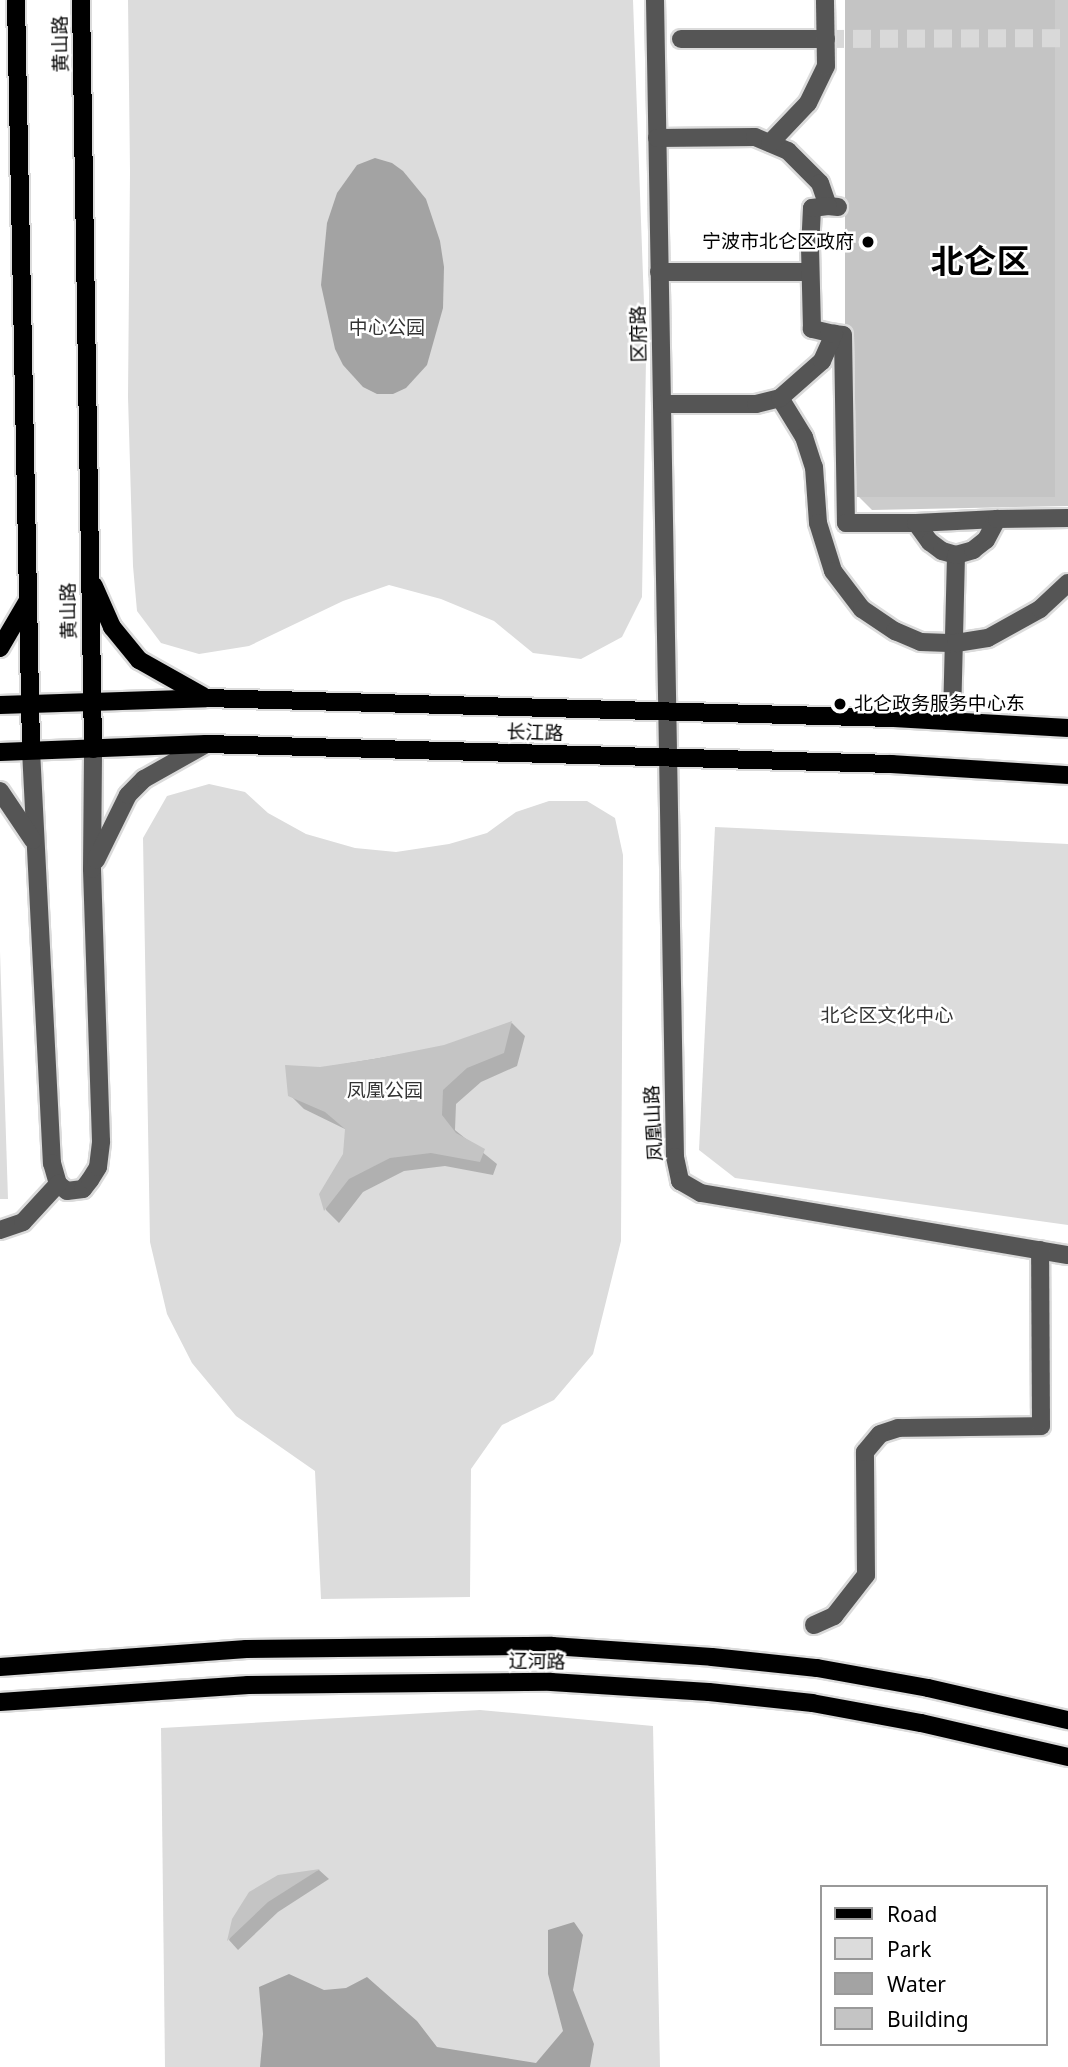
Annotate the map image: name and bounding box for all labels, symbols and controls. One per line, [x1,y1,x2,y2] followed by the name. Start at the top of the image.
[49,15,73,73] street label: 黄山路
[702,231,854,253] place label: 宁波市北仑区政府
[860,234,876,250] marker: 宁波市北仑区政府
[931,241,1029,281] district label: 北仑区
[627,305,651,363] street label: 区府路
[349,317,425,339] park label: 中心公园
[57,582,81,640] street label: 黄山路
[854,693,1025,715] place label: 北仑政务服务中心东
[832,696,848,712] marker: 北仑政务服务中心东
[506,721,564,745] street label: 长江路
[821,1005,953,1027] park label: 北仑区文化中心
[347,1080,423,1102] park label: 凤凰公园
[641,1084,667,1162] street label: 凤凰山路
[508,1650,566,1674] street label: 辽河路
[820,1885,1047,2046] legend
[887,1900,937,1928] text: Road
[887,1935,931,1963] text: Park
[887,1970,946,1998] text: Water
[887,2005,969,2033] text: Building

